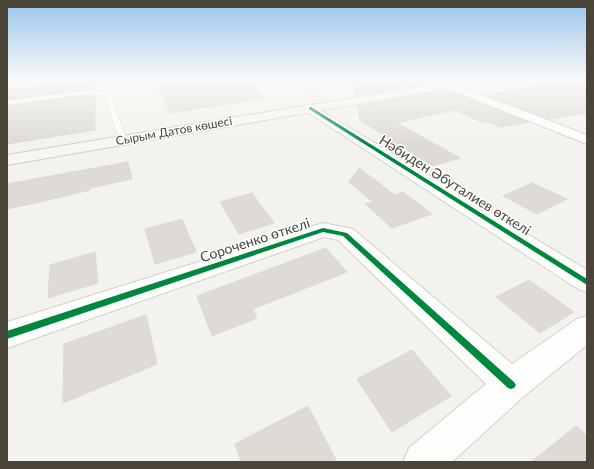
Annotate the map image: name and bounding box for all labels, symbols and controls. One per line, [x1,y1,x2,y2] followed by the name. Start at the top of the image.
[115,113,233,148] street label: Сырым Датов көшесі
[376,131,534,238] street label: Нәбиден Әбуталиев өткелі
[198,214,312,265] street label: Сороченко өткелі

